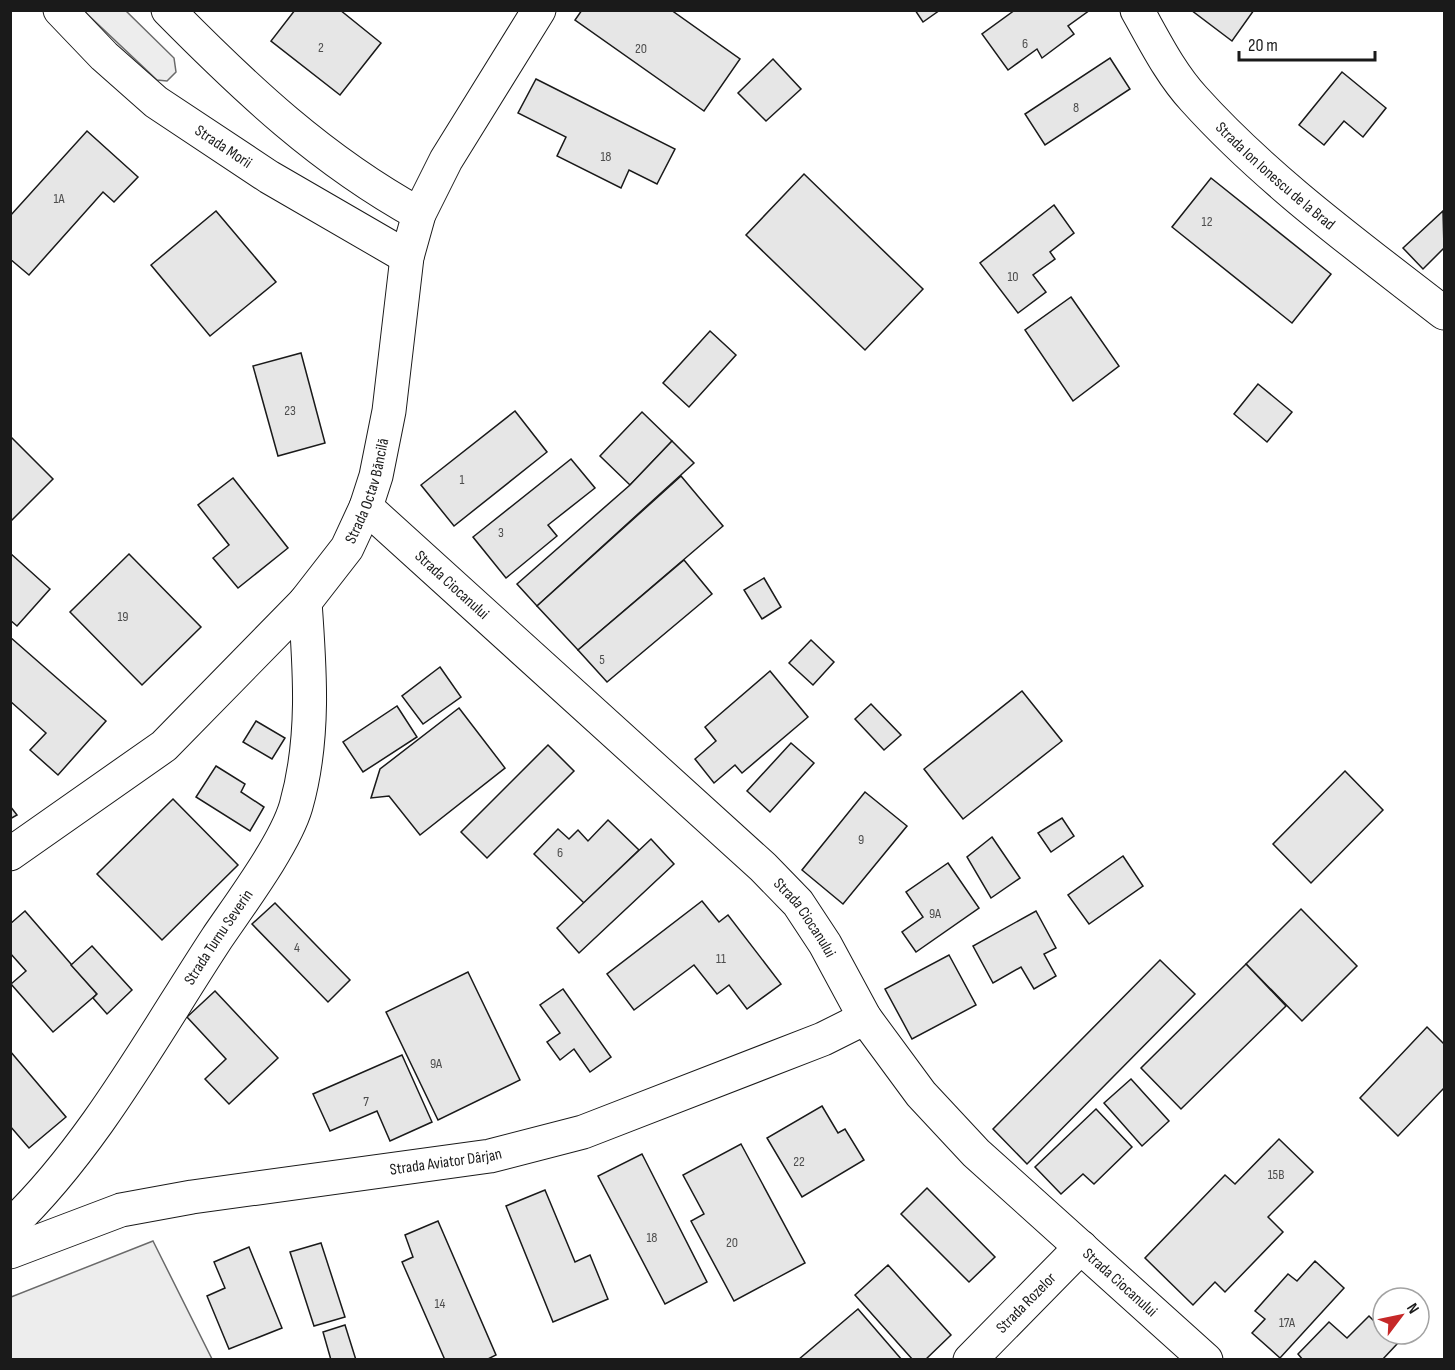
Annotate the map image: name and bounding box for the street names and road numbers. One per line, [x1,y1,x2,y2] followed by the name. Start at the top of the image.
[1212,118,1339,234] street label: Strada Ion Ionescu de la Brad
[191,121,256,172] street label: Strada Morii
[341,437,393,547] street label: Strada Octav Băncilă
[411,546,493,623] street label: Strada Ciocanului
[770,874,840,961] street label: Strada Ciocanului
[180,886,257,988] street label: Strada Turnu Severin
[389,1144,504,1179] street label: Strada Aviator Dârjan
[1079,1244,1161,1321] street label: Strada Ciocanului
[992,1268,1060,1337] street label: Strada Rozelor

